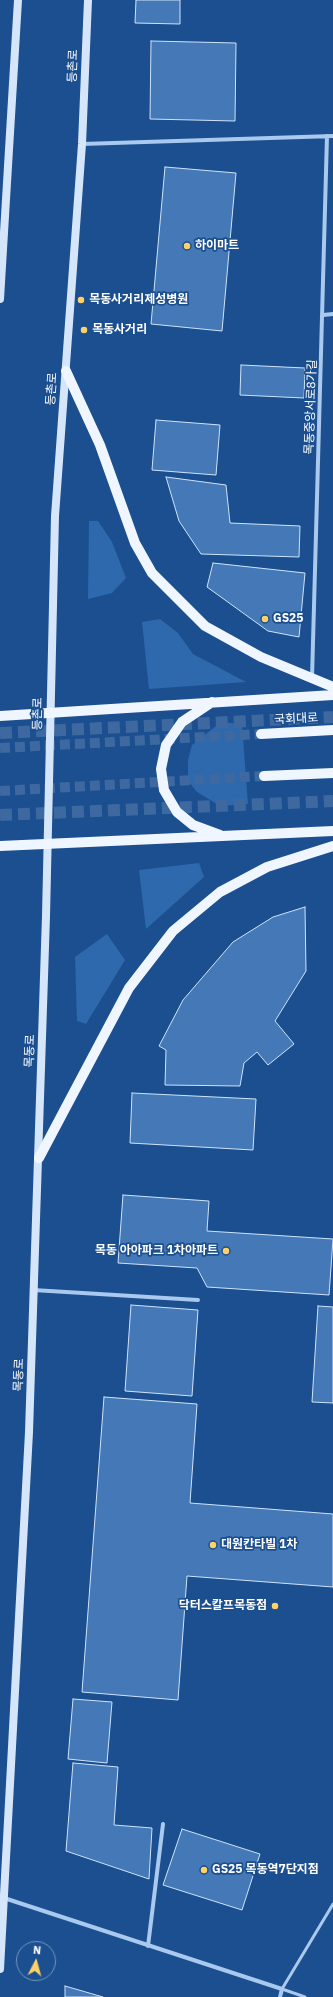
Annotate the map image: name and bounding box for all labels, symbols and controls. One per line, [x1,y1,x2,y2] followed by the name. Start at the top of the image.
[65,49,81,83] street label: 등촌로
[195,239,239,253] place label: 하이마트
[182,241,192,251] marker: 하이마트
[89,293,188,307] place label: 목동사거리제성병원
[76,295,86,305] marker: 목동사거리제성병원
[92,323,147,337] place label: 목동사거리
[79,325,89,335] marker: 목동사거리
[302,359,320,455] street label: 목동중앙서로8가길
[44,372,60,406] street label: 등촌로
[273,612,304,626] place label: GS25
[260,614,270,624] marker: GS25
[31,697,45,731] street label: 등촌로
[274,711,318,727] street label: 국회대로
[22,1034,38,1068] street label: 목동로
[95,1244,218,1258] place label: 목동 아아파크 1차아파트
[221,1246,231,1256] marker: 목동 아아파크 1차아파트
[11,1358,27,1392] street label: 목동로
[221,1538,297,1552] place label: 대원칸타빌 1차
[208,1540,218,1550] marker: 대원칸타빌 1차
[179,1599,267,1613] place label: 닥터스칼프목동점
[270,1601,280,1611] marker: 닥터스칼프목동점
[212,1863,319,1877] place label: GS25 목동역7단지점
[199,1865,209,1875] marker: GS25 목동역7단지점
[16,1941,56,1981] north arrow
[32,1943,42,1957] text: N

